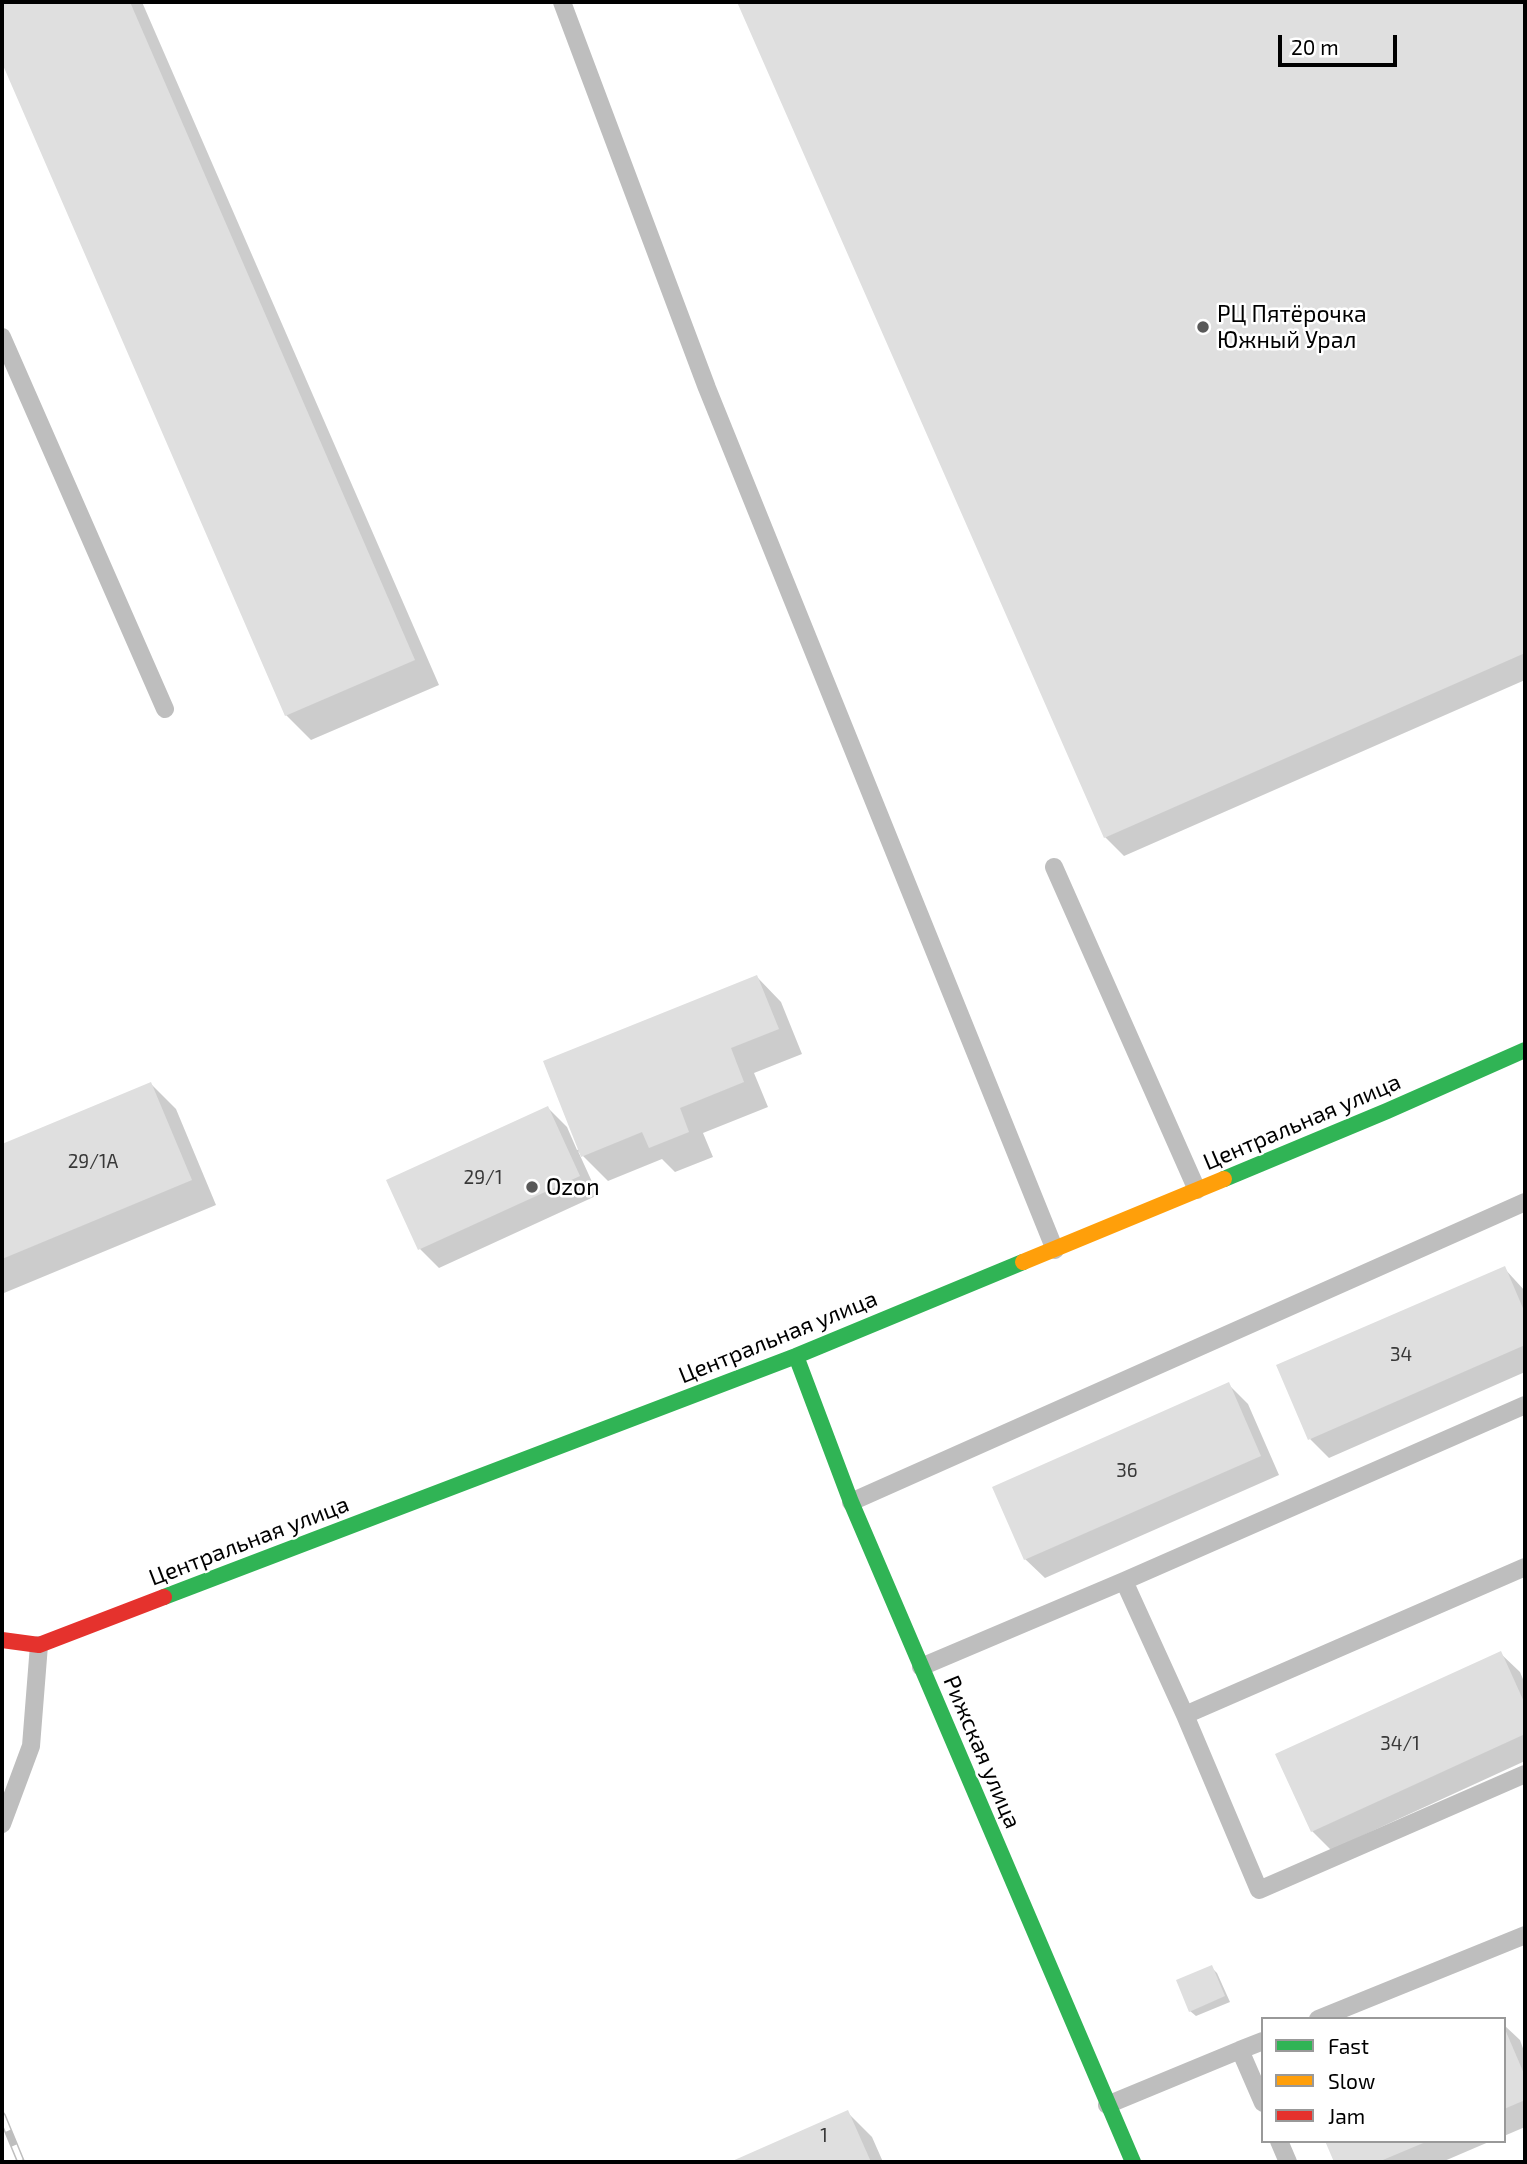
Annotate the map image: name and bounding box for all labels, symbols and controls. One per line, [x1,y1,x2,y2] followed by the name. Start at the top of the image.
[1282,21,1401,65] scale bar
[1291,34,1339,59] text: 20 m
[1217,300,1367,354] place label: РЦ Пятёрочка Южный Урал
[1195,319,1211,335] marker: РЦ Пятёрочка Южный Урал
[1199,1068,1405,1176] street label: Центральная улица
[68,1151,118,1173] house number: 29/1А
[464,1167,502,1189] house number: 29/1
[546,1173,599,1201] place label: Ozon
[524,1179,540,1195] marker: Ozon
[675,1285,881,1389] street label: Центральная улица
[1390,1344,1412,1366] house number: 34
[1116,1460,1138,1482] house number: 36
[145,1490,353,1592] street label: Центральная улица
[937,1671,1027,1833] street label: Рижская улица
[1380,1733,1420,1755] house number: 34/1
[1261,2017,1506,2143] legend
[1328,2033,1369,2058] text: Fast
[1328,2068,1375,2093] text: Slow
[1328,2103,1365,2128] text: Jam
[820,2125,828,2147] house number: 1

